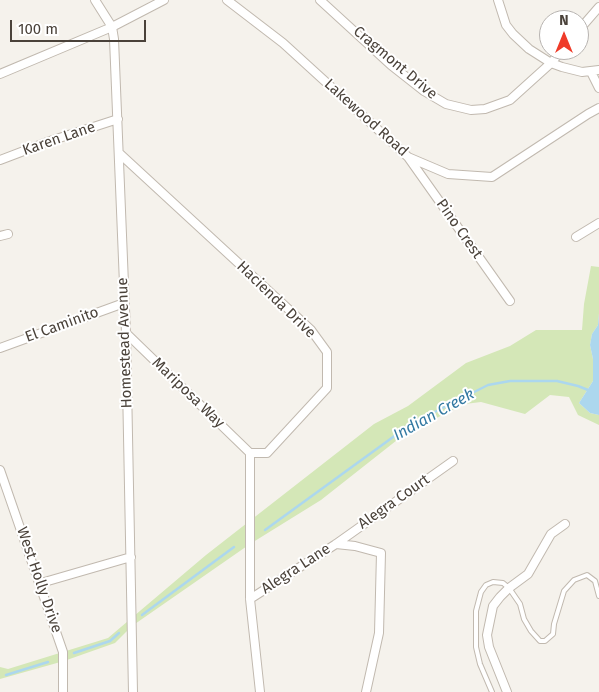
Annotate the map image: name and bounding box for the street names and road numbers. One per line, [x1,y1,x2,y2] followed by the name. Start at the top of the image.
[349,23,441,103] street label: Cragmont Drive
[320,76,412,160] street label: Lakewood Road
[20,118,98,160] street label: Karen Lane
[432,196,486,262] street label: Pino Crest
[233,258,319,342] street label: Hacienda Drive
[114,277,136,409] street label: Homestead Avenue
[23,303,101,347] street label: El Caminito
[148,354,228,432] street label: Mariposa Way
[355,471,433,533] street label: Alegra Court
[12,525,66,635] street label: West Holly Drive
[258,540,334,598] street label: Alegra Lane

